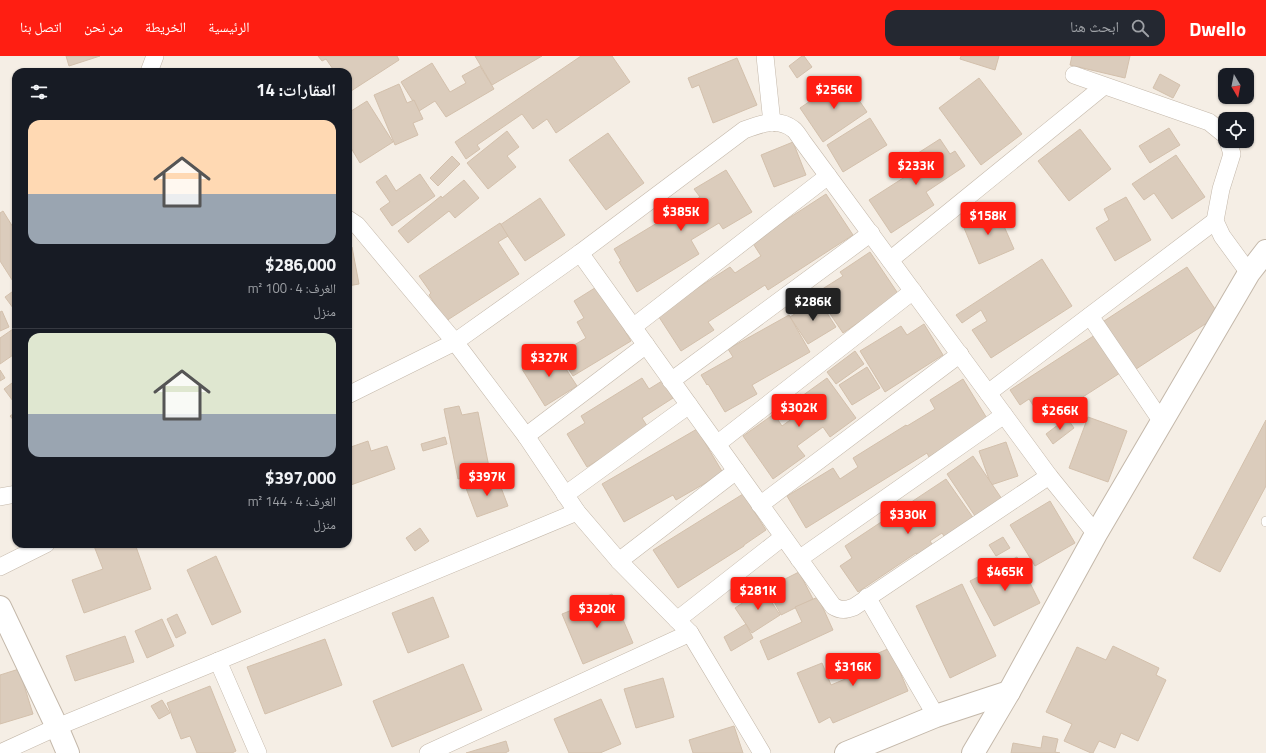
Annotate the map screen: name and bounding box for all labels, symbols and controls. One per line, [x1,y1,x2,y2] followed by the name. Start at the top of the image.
[885,10,1165,46] search box
[1189,14,1246,43] text: Dwello
[1070,15,1119,38] text: ابحث هنا
[20,16,62,37] text: اتصل بنا
[84,16,123,37] text: من نحن
[145,16,186,37] text: الخريطة
[208,16,250,37] text: الرئيسية
[1129,17,1151,39] icon: search
[1218,68,1254,104] north arrow
[1218,68,1254,148] map controls
[806,76,862,110] pin: $256K
[256,77,336,103] text: العقارات: 14
[816,79,852,99] text: $256K
[28,81,50,103] icon: filters
[1218,112,1254,148] button: locate
[146,146,218,218] icon: home
[888,152,944,186] pin: $233K
[898,155,934,175] text: $233K
[653,198,709,232] pin: $385K
[663,201,699,221] text: $385K
[960,202,1016,236] pin: $158K
[970,205,1006,225] text: $158K
[265,252,336,278] text: $286,000
[248,278,336,298] text: الغرف: 4 · 100 m²
[785,288,841,322] pin: $286K
[795,291,831,311] text: $286K
[313,301,336,321] text: منزل
[521,344,577,378] pin: $327K
[531,347,567,367] text: $327K
[146,359,218,431] icon: home
[771,394,827,428] pin: $302K
[781,397,817,417] text: $302K
[1032,397,1088,431] pin: $266K
[1042,400,1078,420] text: $266K
[459,463,515,497] pin: $397K
[265,465,336,491] text: $397,000
[469,466,505,486] text: $397K
[248,491,336,511] text: الغرف: 4 · 144 m²
[880,501,936,535] pin: $330K
[890,504,926,524] text: $330K
[313,514,336,534] text: منزل
[977,558,1033,592] pin: $465K
[987,561,1023,581] text: $465K
[730,577,786,611] pin: $281K
[740,580,776,600] text: $281K
[569,595,625,629] pin: $320K
[579,598,615,618] text: $320K
[825,653,881,687] pin: $316K
[835,656,871,676] text: $316K

